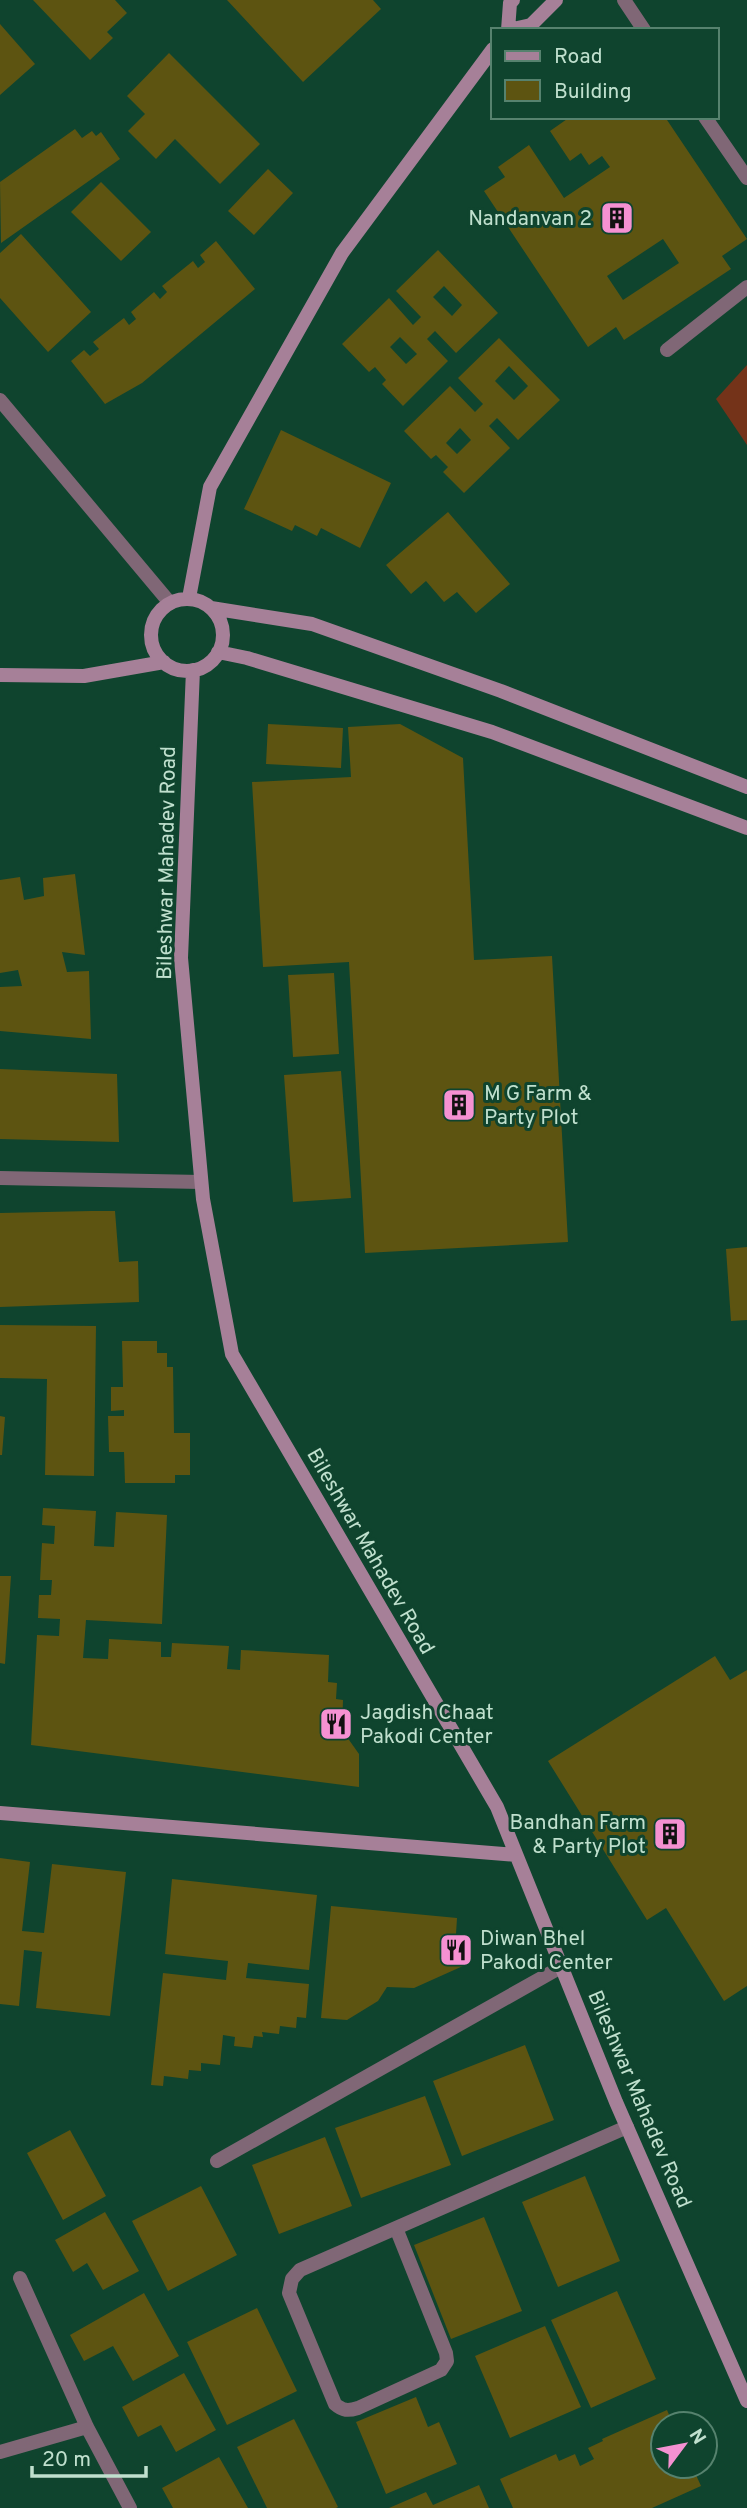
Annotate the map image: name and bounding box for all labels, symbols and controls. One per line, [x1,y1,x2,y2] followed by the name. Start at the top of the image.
[491,28,719,119] legend
[554,44,603,71] text: Road
[554,79,632,106] text: Building
[598,199,636,237] building icon: Nandanvan 2
[468,206,592,233] place label: Nandanvan 2
[152,746,183,980] street label: Bileshwar Mahadev Road
[484,1081,592,1132] place label: M G Farm & Party Plot
[440,1086,478,1124] building icon: M G Farm & Party Plot
[300,1444,440,1660] street label: Bileshwar Mahadev Road
[360,1700,494,1751] place label: Jagdish Chaat Pakodi Center
[317,1705,355,1743] restaurant icon: Jagdish Chaat Pakodi Center
[509,1810,646,1861] place label: Bandhan Farm & Party Plot
[651,1815,689,1853] building icon: Bandhan Farm & Party Plot
[480,1926,613,1977] place label: Diwan Bhel Pakodi Center
[437,1931,475,1969] restaurant icon: Diwan Bhel Pakodi Center
[580,1987,697,2213] street label: Bileshwar Mahadev Road
[649,2410,719,2480] north arrow
[683,2425,711,2449] text: N
[32,2434,145,2478] scale bar
[42,2447,91,2474] text: 20 m

